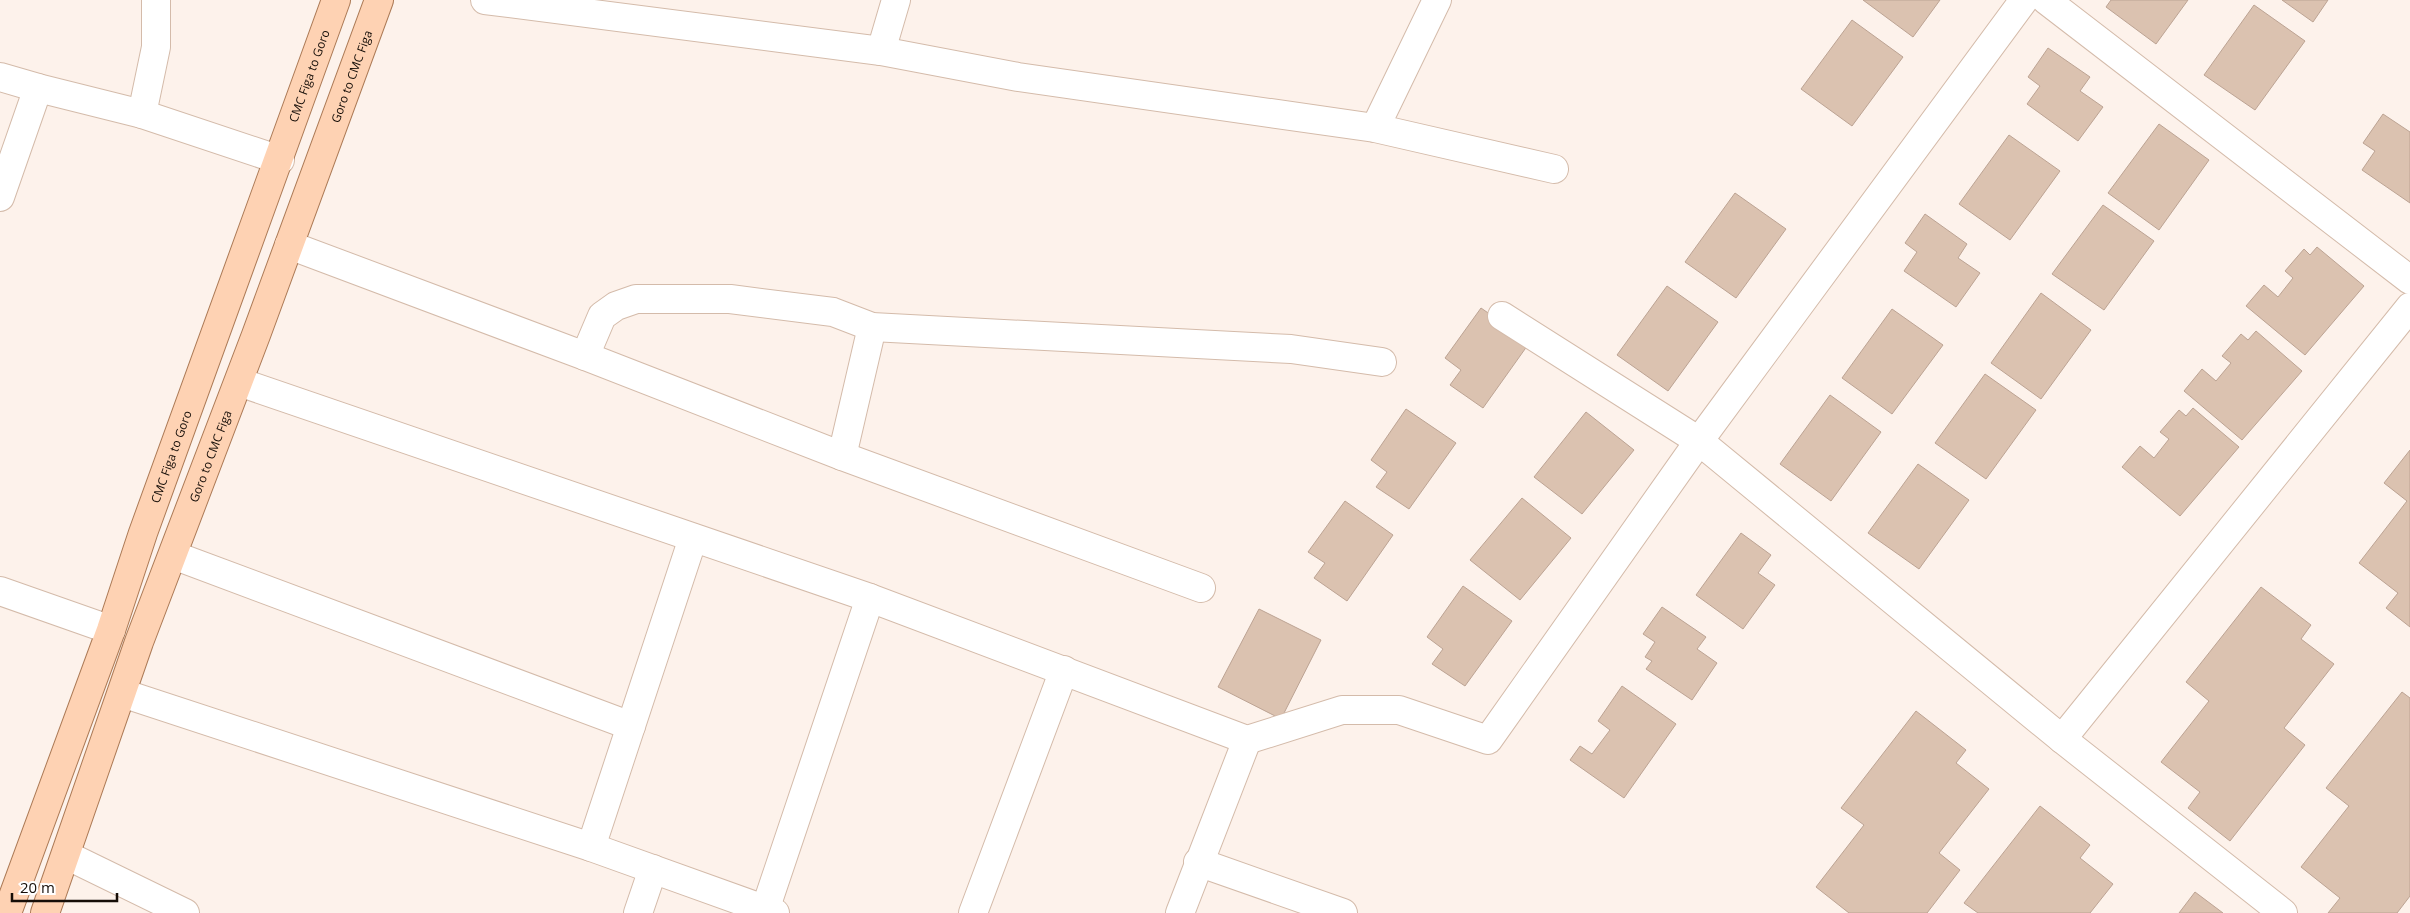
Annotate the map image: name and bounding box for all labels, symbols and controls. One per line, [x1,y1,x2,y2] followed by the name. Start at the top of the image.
[284,27,333,124] street label: CMC Figa to Goro
[326,28,376,125] street label: Goro to CMC Figa
[185,407,235,504] street label: Goro to CMC Figa
[146,408,195,505] street label: CMC Figa to Goro
[12,870,118,902] scale bar
[20,877,55,897] text: 20 m

